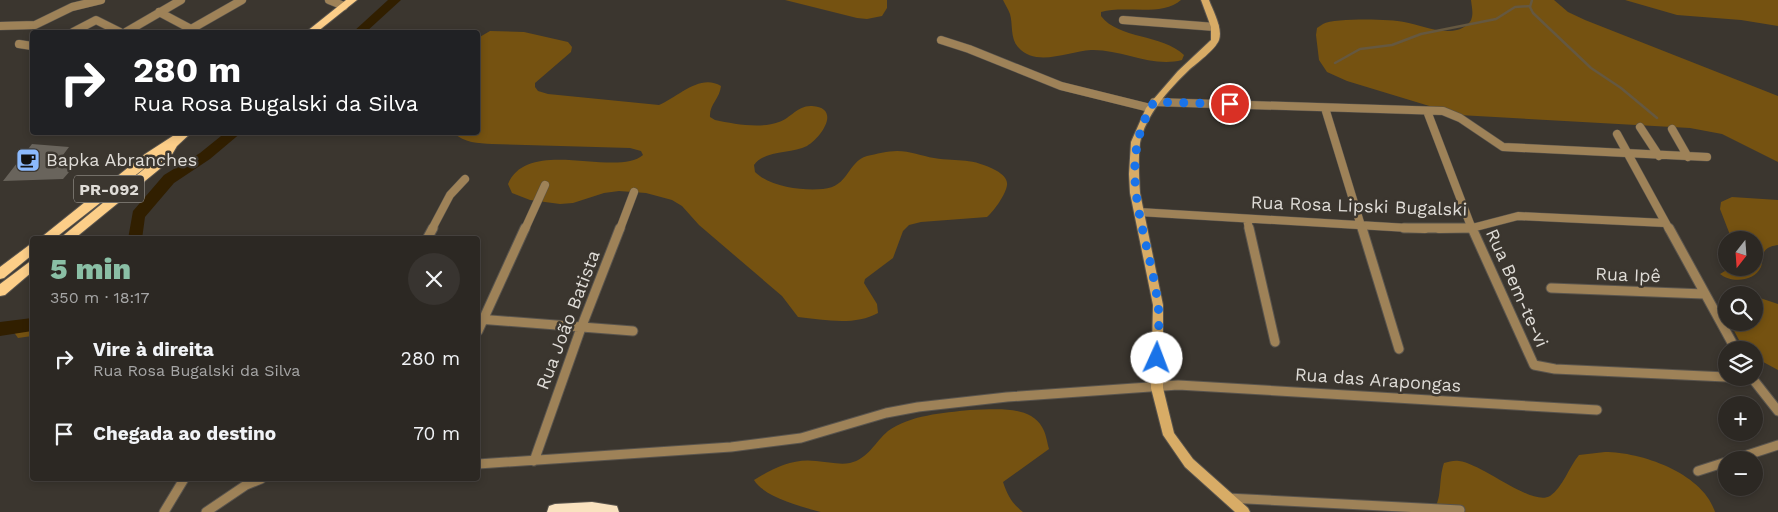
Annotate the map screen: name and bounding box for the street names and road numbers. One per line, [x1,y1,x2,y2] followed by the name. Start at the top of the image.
[74,175,144,202] road number: PR-092
[1250,191,1468,220] street label: Rua Rosa Lipski Bugalski
[1482,225,1553,350] street label: Rua Bem-te-vi
[531,247,604,392] street label: Rua João Batista
[1595,263,1661,286] street label: Rua Ipê
[1294,363,1462,396] street label: Rua das Arapongas

